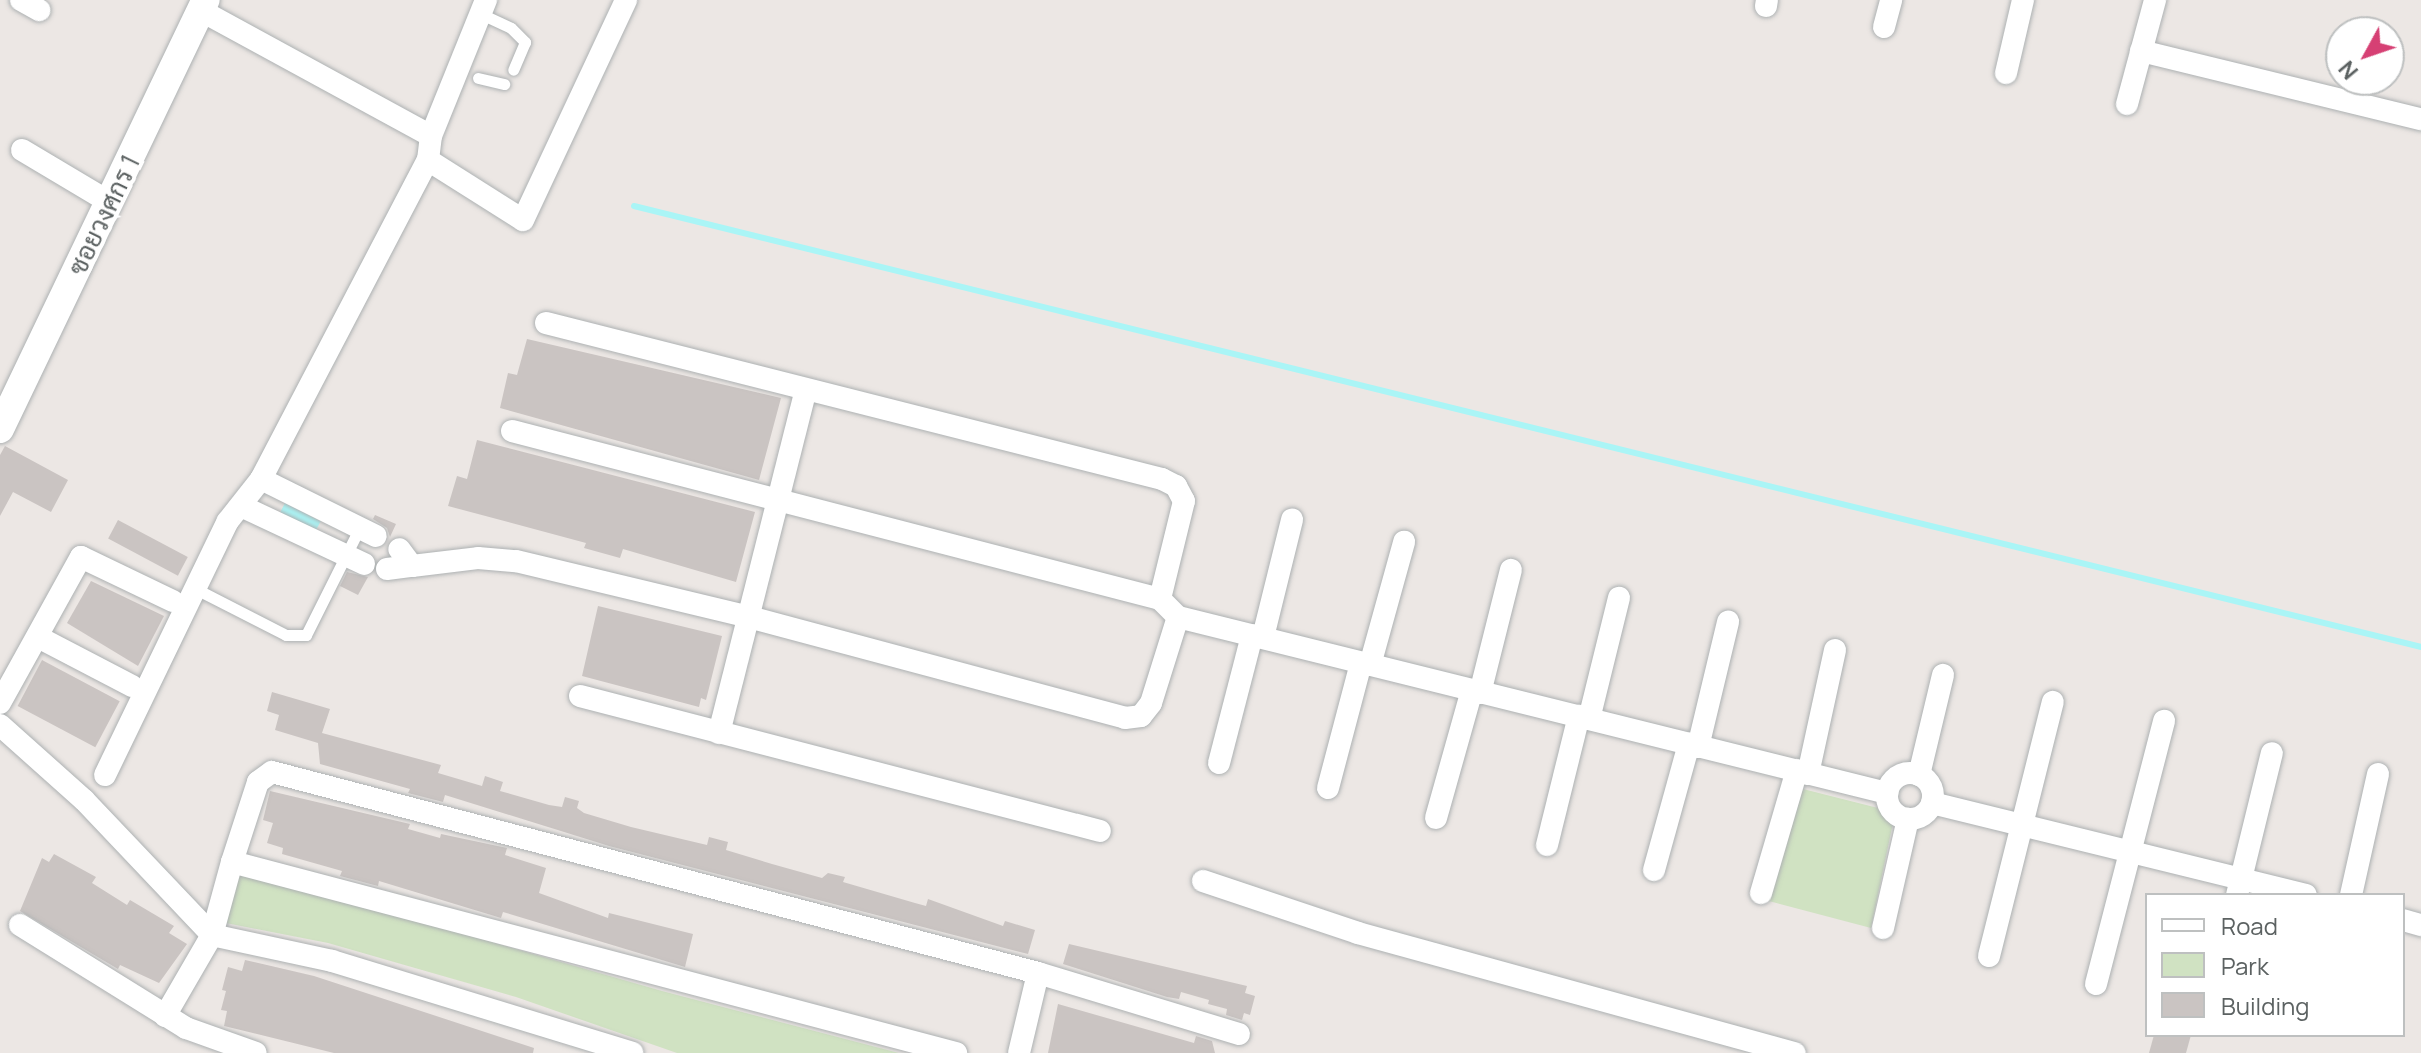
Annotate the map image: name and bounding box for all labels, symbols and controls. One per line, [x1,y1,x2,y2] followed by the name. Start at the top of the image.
[2325,16,2405,96] north arrow
[2332,54,2365,86] text: N
[62,150,146,280] street label: ซอยวงศกร 1
[2145,893,2405,1037] legend
[2221,909,2278,942] text: Road
[2221,949,2269,982] text: Park
[2221,989,2309,1022] text: Building

